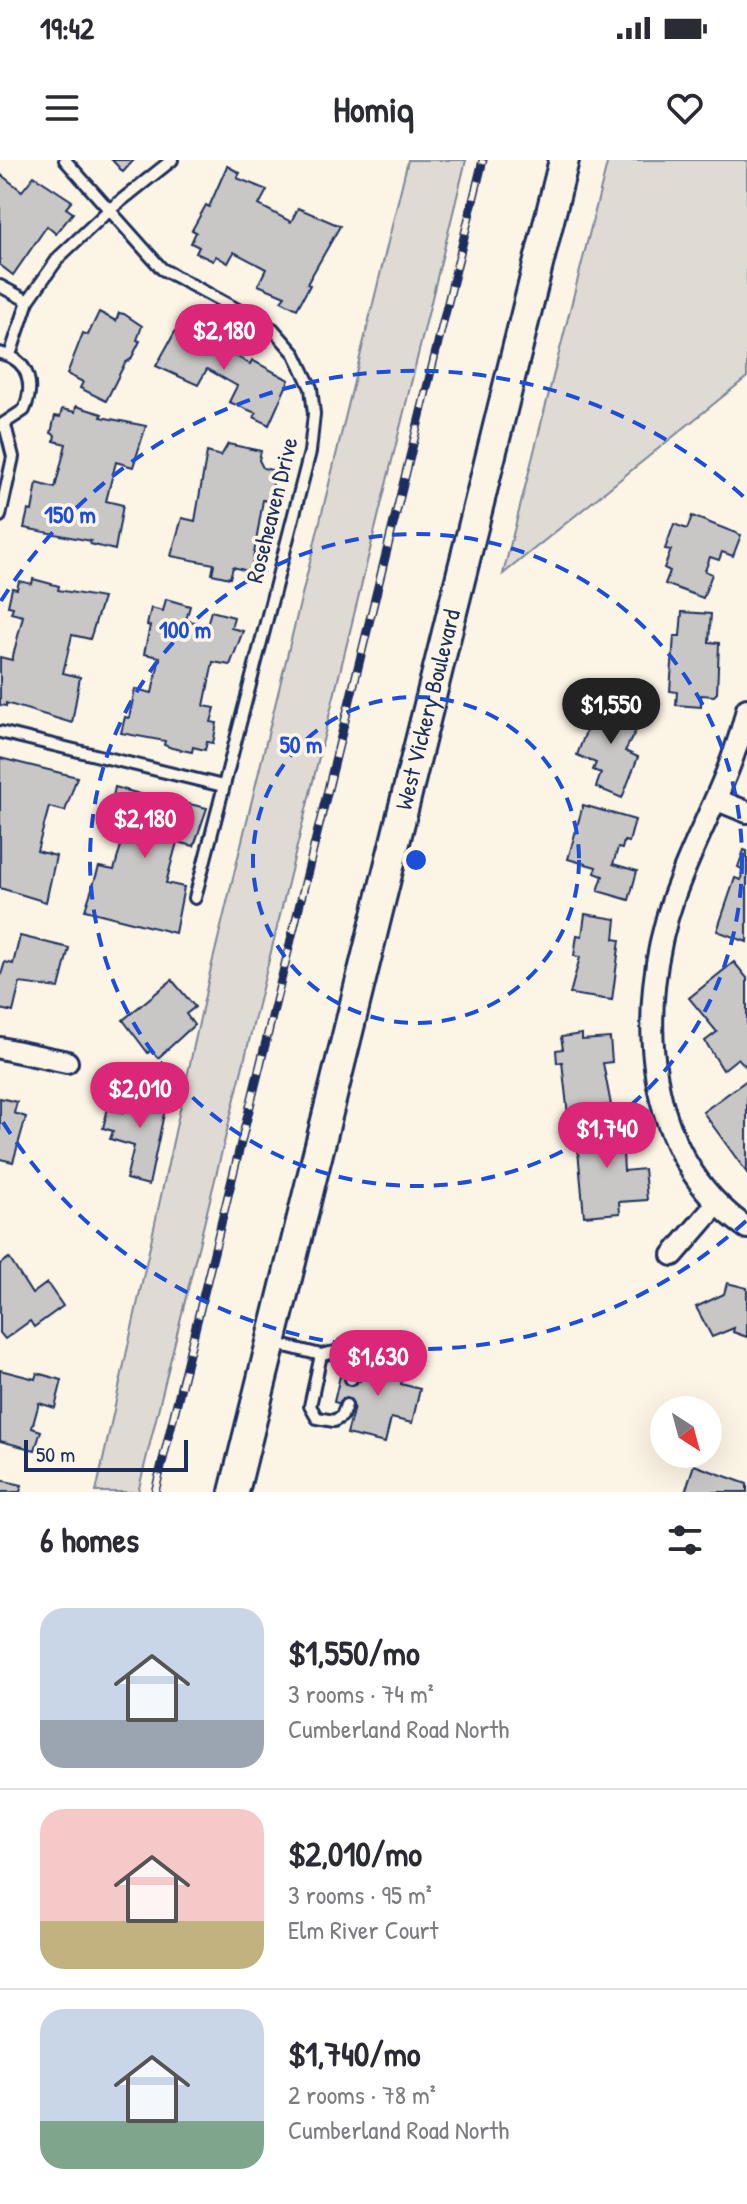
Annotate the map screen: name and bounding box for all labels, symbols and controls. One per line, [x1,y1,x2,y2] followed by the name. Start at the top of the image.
[40,8,94,48] text: 19:42
[333,84,414,133] text: Homiq
[40,86,84,130] icon: menu
[663,86,707,130] icon: heart
[159,304,289,372] pin: $2,180
[193,312,255,347] text: $2,180
[237,433,305,586] street label: Roseheaven Drive
[44,498,96,530] text: 150 m
[387,606,467,813] street label: West Vickery Boulevard
[159,613,211,645] text: 100 m
[546,678,676,746] pin: $1,550
[580,686,642,721] text: $1,550
[280,728,322,760] text: 50 m
[80,792,210,860] pin: $2,180
[114,800,176,835] text: $2,180
[402,846,430,874] centre of rings
[75,1062,205,1130] pin: $2,010
[108,1070,172,1105] text: $2,010
[542,1102,672,1170] pin: $1,740
[576,1110,638,1145] text: $1,740
[313,1330,443,1398] pin: $1,630
[347,1338,409,1373] text: $1,630
[650,1396,722,1468] north arrow
[650,1396,722,1468] map controls
[24,1436,188,1472] scale bar
[36,1439,75,1469] text: 50 m
[40,1517,139,1563] text: 6 homes
[663,1518,707,1562] icon: filters
[288,1630,420,1676] text: $1,550/mo
[104,1640,200,1736] icon: home
[288,1676,434,1711] text: 3 rooms · 74 m²
[288,1711,509,1746] text: Cumberland Road North
[288,1831,422,1877] text: $2,010/mo
[104,1841,200,1937] icon: home
[288,1877,432,1912] text: 3 rooms · 95 m²
[288,1912,439,1947] text: Elm River Court
[288,2031,420,2077] text: $1,740/mo
[104,2041,200,2137] icon: home
[288,2077,436,2112] text: 2 rooms · 78 m²
[288,2112,509,2147] text: Cumberland Road North

